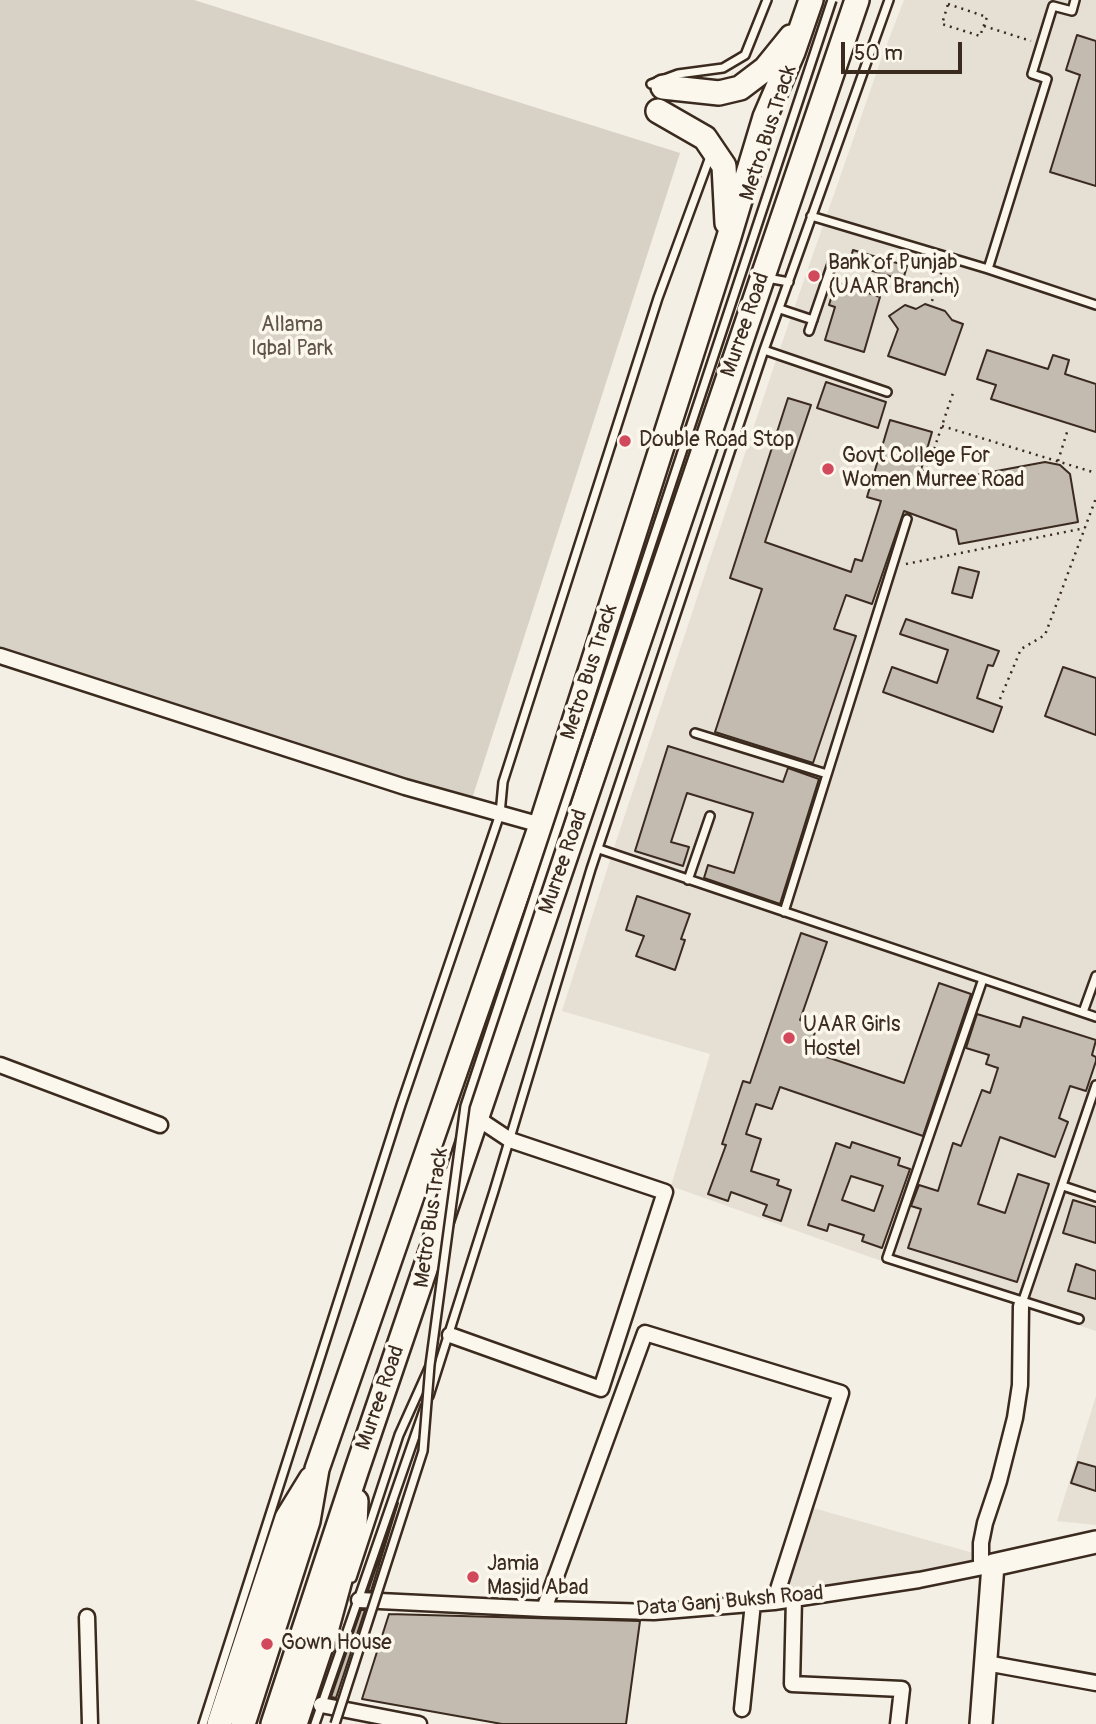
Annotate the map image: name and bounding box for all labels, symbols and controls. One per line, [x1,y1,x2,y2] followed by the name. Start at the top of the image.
[844,28,965,72] scale bar
[854,40,903,67] text: 50 m
[735,62,803,204] street label: Metro Bus Track
[828,251,961,301] place label: Bank of Punjab (UAAR Branch)
[806,268,822,284] marker: Bank of Punjab (UAAR Branch)
[716,269,776,381] street label: Murree Road
[251,313,333,363] park label: Allama Iqbal Park
[639,428,794,454] place label: Double Road Stop
[617,433,633,449] marker: Double Road Stop
[842,444,1025,494] place label: Govt College For Women Murree Road
[820,461,836,477] marker: Govt College For Women Murree Road
[556,601,624,743] street label: Metro Bus Track
[534,806,594,918] street label: Murree Road
[803,1013,900,1063] place label: UAAR Girls Hostel
[781,1030,797,1046] marker: UAAR Girls Hostel
[410,1146,454,1290] street label: Metro Bus Track
[351,1342,411,1454] street label: Murree Road
[487,1552,589,1602] place label: Jamia Masjid Abad
[465,1569,481,1585] marker: Jamia Masjid Abad
[635,1581,825,1623] street label: Data Ganj Buksh Road
[281,1631,391,1657] place label: Gown House
[259,1636,275,1652] marker: Gown House

